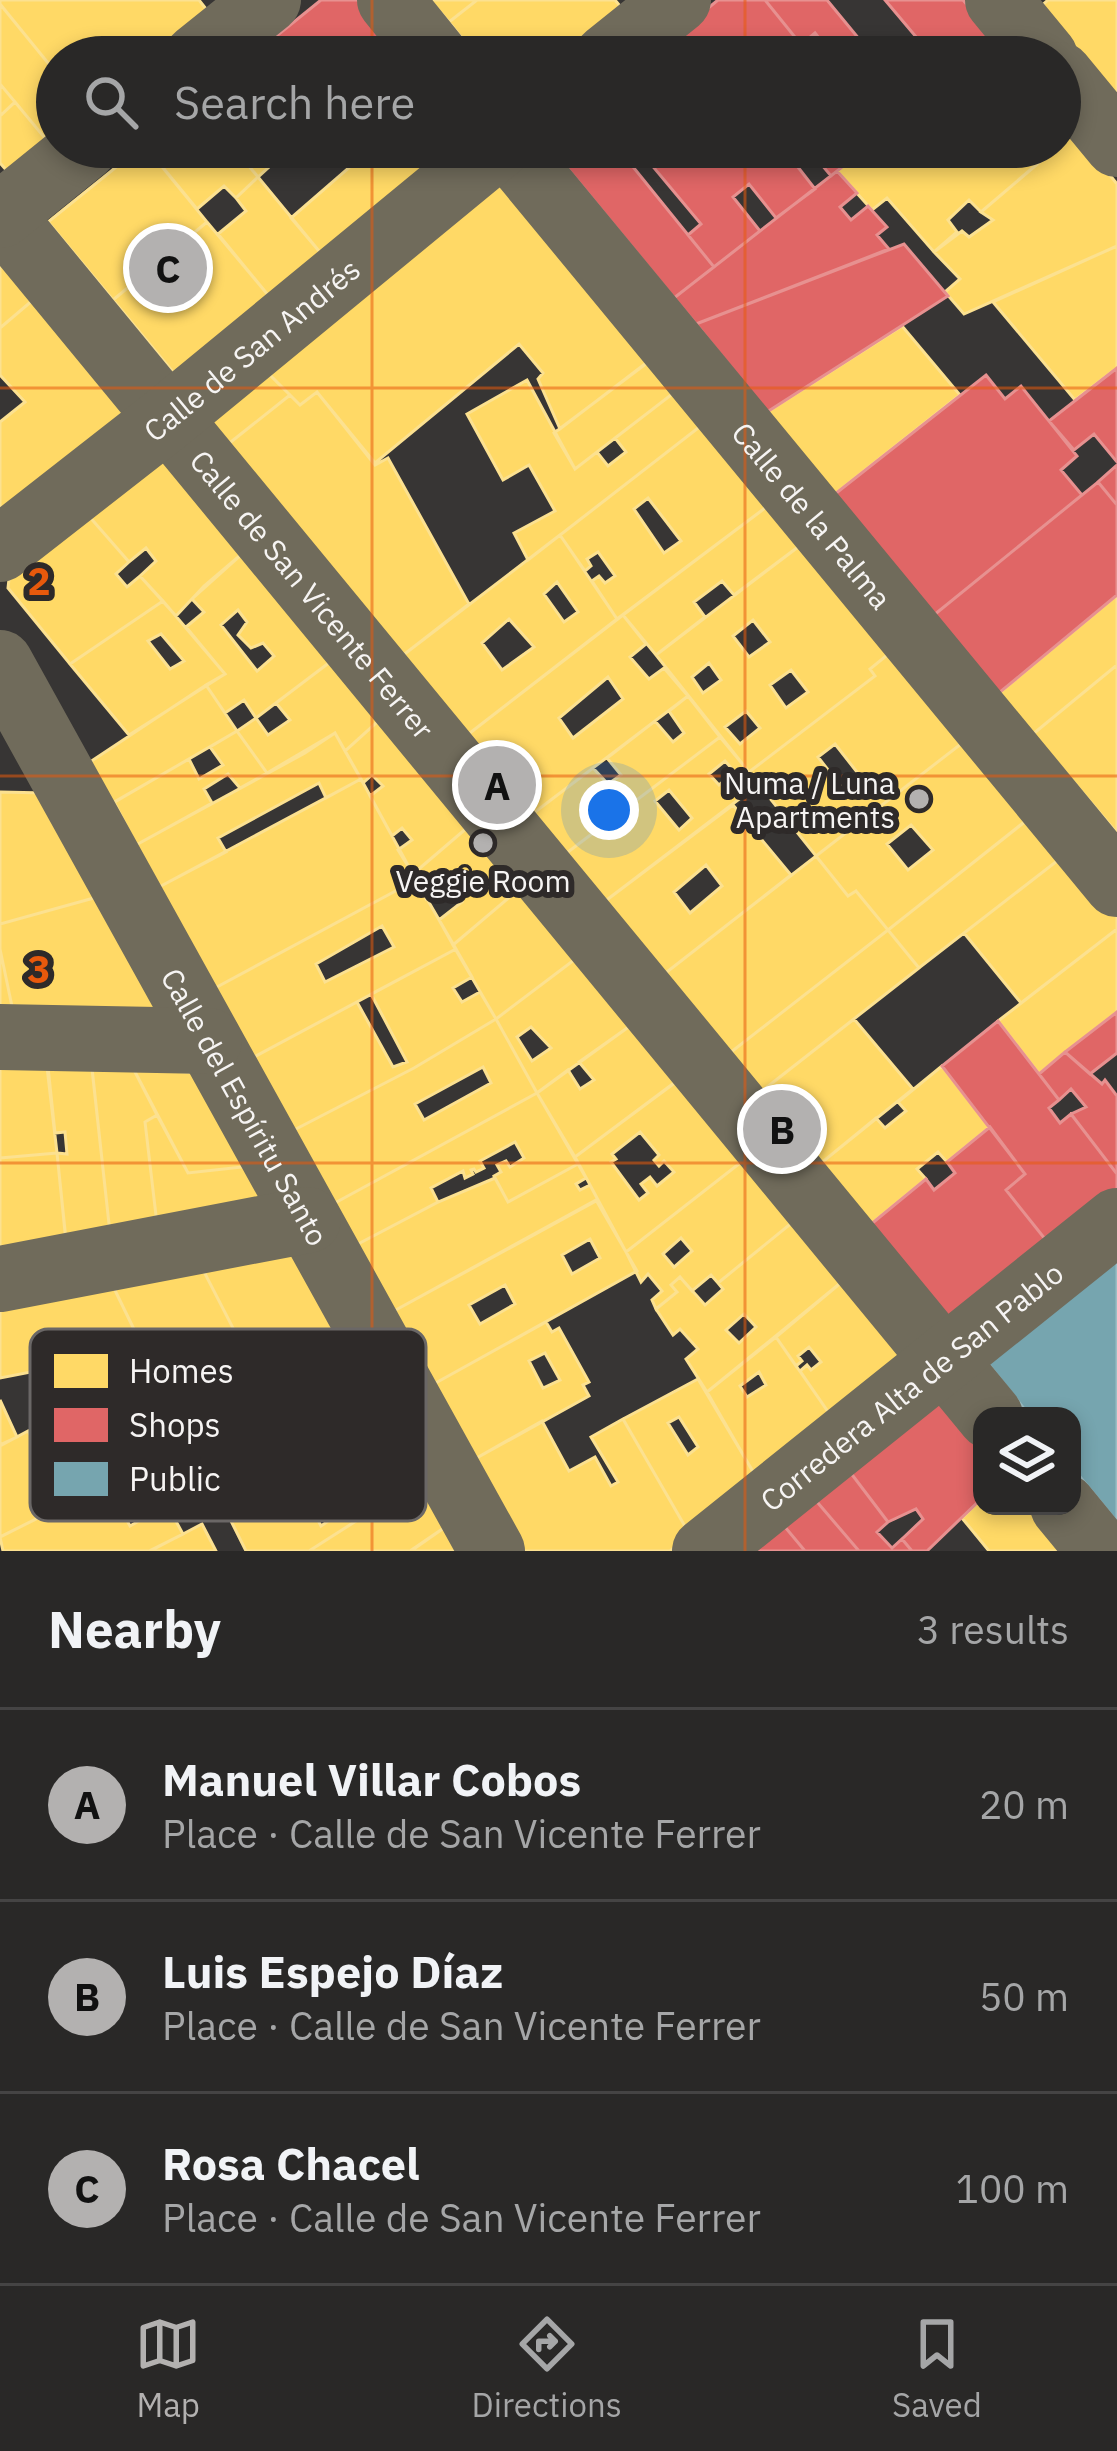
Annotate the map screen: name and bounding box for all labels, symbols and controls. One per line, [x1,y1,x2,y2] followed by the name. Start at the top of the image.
[36,36,1081,168] search box
[78,69,144,135] icon: search
[174,73,415,131] text: Search here
[129,223,207,313] pin: C
[134,252,366,448] street label: Calle de San Andrés
[724,413,901,616] street label: Calle de la Palma
[182,441,443,746] street label: Calle de San Vicente Ferrer
[27,555,51,606] text: 2
[458,740,536,830] pin: A
[724,763,895,836] place label: Numa / Luna Apartments
[579,780,639,840] your location
[906,786,932,812] marker: Numa / Luna Apartments
[470,830,496,856] marker: Veggie Room
[395,861,571,900] place label: Veggie Room
[27,943,51,994] text: 3
[153,961,338,1252] street label: Calle del Espíritu Santo
[743,1084,821,1174] pin: B
[752,1253,1071,1519] street label: Corredera Alta de San Pablo
[30,1329,426,1521] legend
[129,1349,234,1392] text: Homes
[129,1403,221,1446] text: Shops
[973,1407,1081,1515] map controls
[973,1407,1081,1515] button: layers
[129,1457,221,1500] text: Public
[48,1596,221,1662] text: Nearby
[917,1604,1069,1655] text: 3 results
[162,1750,581,1808] text: Manuel Villar Cobos
[74,1779,100,1830] text: A
[979,1779,1069,1830] text: 20 m
[162,1808,761,1859] text: Place · Calle de San Vicente Ferrer
[162,1942,503,2000] text: Luis Espejo Díaz
[74,1971,100,2022] text: B
[979,1971,1069,2022] text: 50 m
[162,2000,761,2051] text: Place · Calle de San Vicente Ferrer
[162,2134,420,2192] text: Rosa Chacel
[74,2163,100,2214] text: C
[956,2163,1069,2214] text: 100 m
[162,2192,761,2243] text: Place · Calle de San Vicente Ferrer
[135,2311,201,2426] tab: Map
[472,2311,622,2426] tab: Directions
[892,2311,982,2426] tab: Saved

